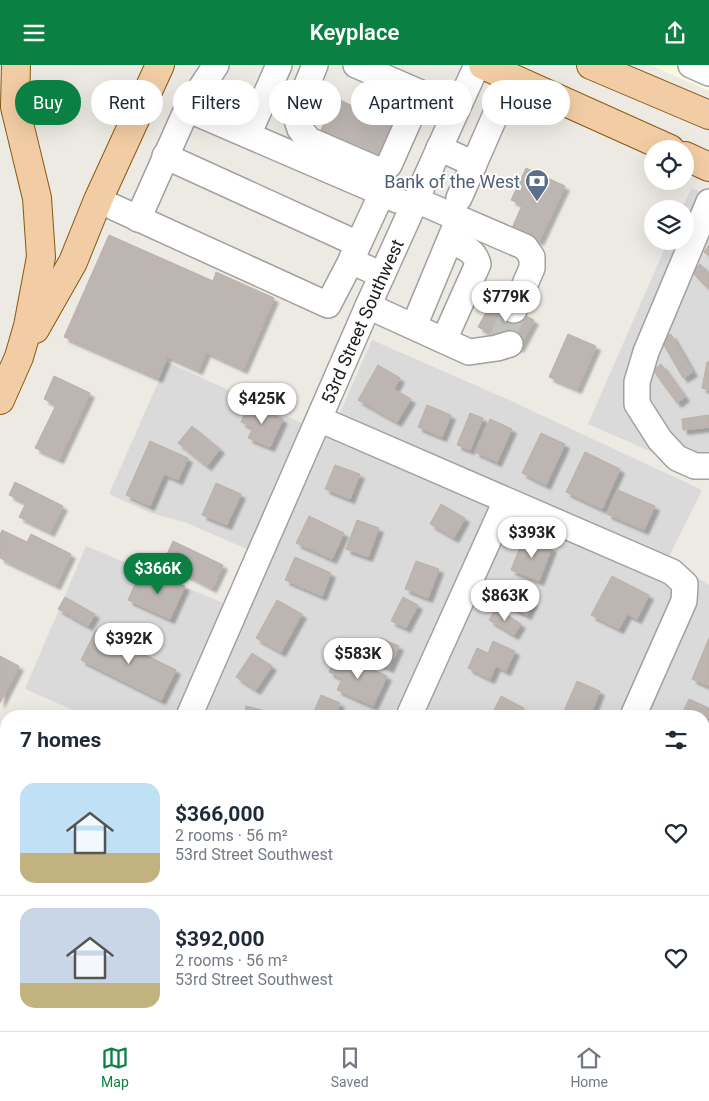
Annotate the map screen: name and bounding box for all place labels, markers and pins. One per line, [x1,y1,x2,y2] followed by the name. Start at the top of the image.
[524,168,550,202] bank icon: Bank of the West
[384,171,520,192] place label: Bank of the West
[471,281,541,323] pin: $779K
[227,383,297,425] pin: $425K
[497,517,567,559] pin: $393K
[123,553,193,595] pin: $366K
[470,579,540,622] pin: $863K
[94,623,164,665] pin: $392K
[323,637,393,680] pin: $583K

